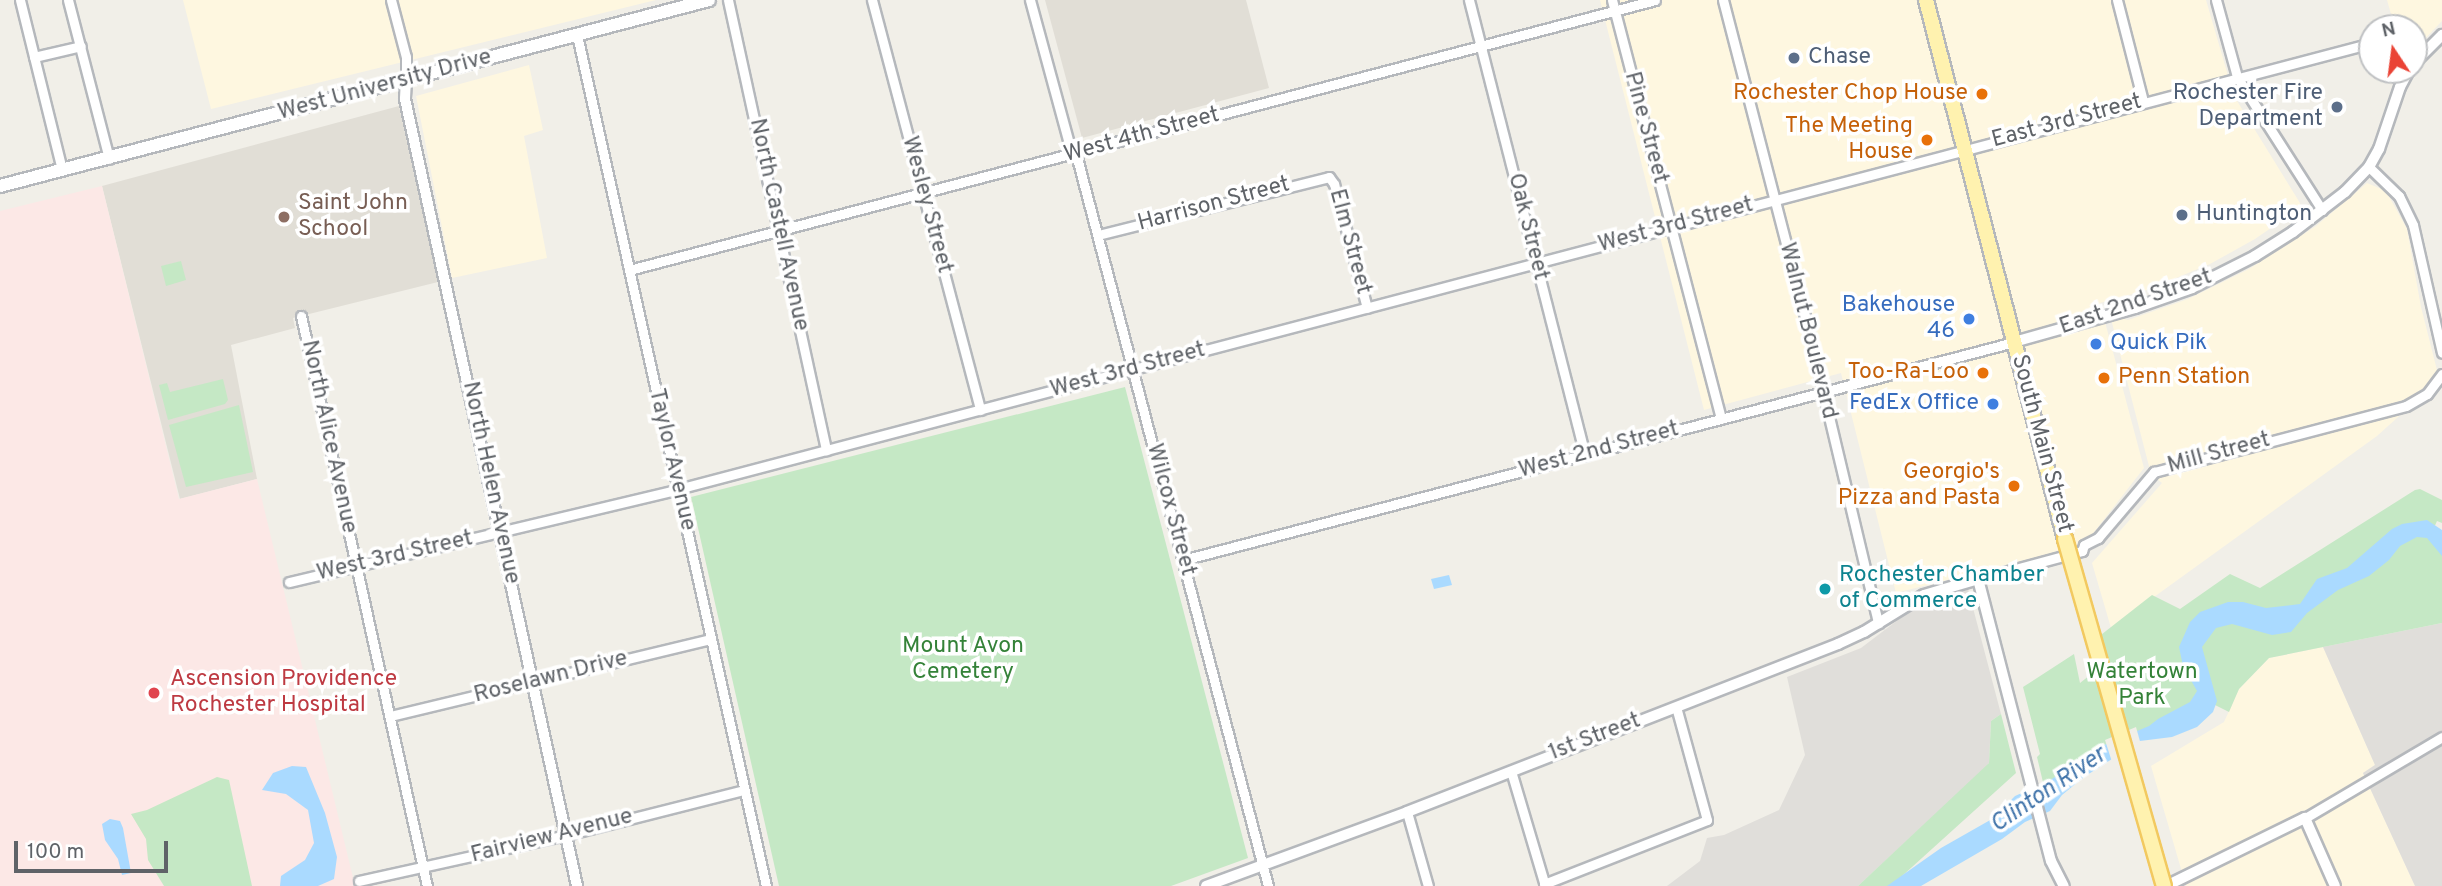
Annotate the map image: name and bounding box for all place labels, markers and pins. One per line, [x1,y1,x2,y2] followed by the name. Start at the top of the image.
[1808,44,1871,72] place label: Chase
[1786,50,1802,66] marker: Chase
[1733,80,1968,108] place label: Rochester Chop House
[2173,80,2323,134] place label: Rochester Fire Department
[1974,86,1990,102] marker: Rochester Chop House
[2329,99,2345,115] marker: Rochester Fire Department
[1785,113,1913,167] place label: The Meeting House
[1919,132,1935,148] marker: The Meeting House
[298,190,408,244] place label: Saint John School
[2196,201,2312,229] place label: Huntington
[2174,207,2190,223] marker: Huntington
[276,209,292,225] marker: Saint John School
[1842,292,1955,346] place label: Bakehouse 46
[1961,311,1977,327] marker: Bakehouse 46
[2110,330,2207,358] place label: Quick Pik
[2088,336,2104,352] marker: Quick Pik
[1848,359,1969,387] place label: Too-Ra-Loo
[2118,364,2250,392] place label: Penn Station
[1975,365,1991,381] marker: Too-Ra-Loo
[2096,370,2112,386] marker: Penn Station
[1849,390,1979,418] place label: FedEx Office
[1985,396,2001,412] marker: FedEx Office
[1838,459,2000,513] place label: Georgio's Pizza and Pasta
[2006,478,2022,494] marker: Georgio's Pizza and Pasta
[1839,562,2045,616] place label: Rochester Chamber of Commerce
[1817,581,1833,597] marker: Rochester Chamber of Commerce
[170,666,397,720] place label: Ascension Providence Rochester Hospital
[144,683,164,703] marker: Ascension Providence Rochester Hospital

